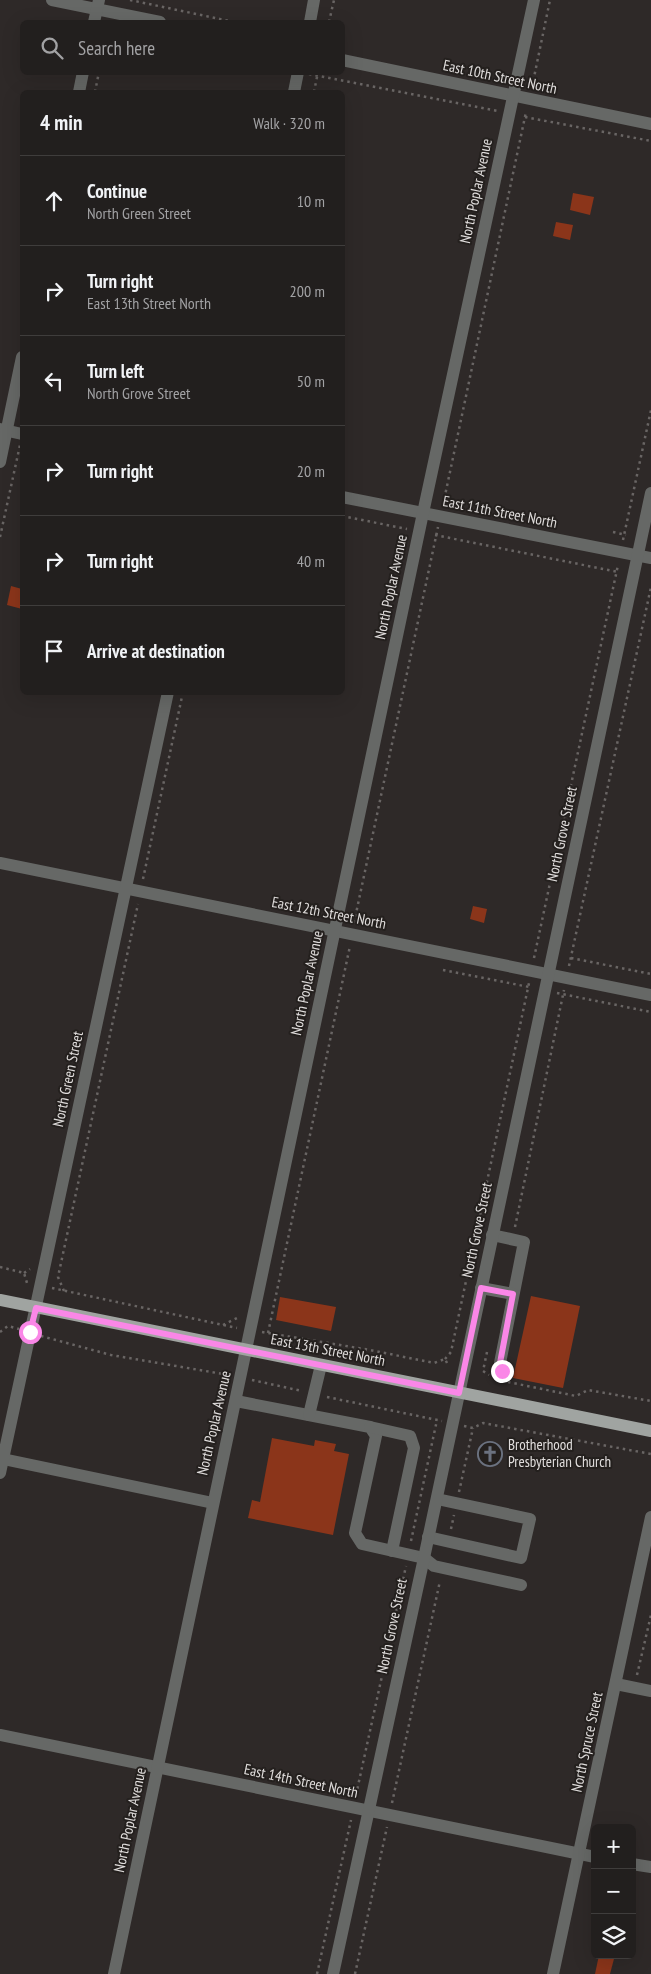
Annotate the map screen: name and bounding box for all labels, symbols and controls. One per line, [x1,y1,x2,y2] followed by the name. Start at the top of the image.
[20,20,345,75] search box
[38,34,66,62] icon: search
[78,36,155,60] text: Search here
[441,55,559,98] street label: East 10th Street North
[40,109,82,136] text: 4 min
[253,113,325,133] text: Walk · 320 m
[455,137,496,245] street label: North Poplar Avenue
[87,179,147,203] text: Continue
[40,187,68,215] icon: ahead
[297,191,325,211] text: 10 m
[87,203,191,223] text: North Green Street
[87,269,153,293] text: Turn right
[40,277,68,305] icon: right
[290,281,325,301] text: 200 m
[87,293,211,313] text: East 13th Street North
[87,359,144,383] text: Turn left
[40,367,68,395] icon: left
[297,371,325,391] text: 50 m
[87,383,190,403] text: North Grove Street
[40,457,68,485] icon: right
[87,459,153,483] text: Turn right
[297,461,325,481] text: 20 m
[441,491,559,532] street label: East 11th Street North
[370,533,411,641] street label: North Poplar Avenue
[40,547,68,575] icon: right
[87,549,153,573] text: Turn right
[297,551,325,571] text: 40 m
[40,637,68,665] icon: arrive
[87,639,225,663] text: Arrive at destination
[542,784,581,883] street label: North Grove Street
[270,892,388,933] street label: East 12th Street North
[286,929,327,1037] street label: North Poplar Avenue
[48,1029,87,1129] street label: North Green Street
[457,1180,496,1279] street label: North Grove Street
[19,1321,42,1344] route start
[269,1329,387,1370] street label: East 13th Street North
[491,1360,514,1383] route end
[192,1369,235,1477] street label: North Poplar Avenue
[508,1435,611,1471] place label: Brotherhood Presbyterian Church
[477,1441,503,1467] church icon: Brotherhood Presbyterian Church
[372,1576,411,1675] street label: North Grove Street
[567,1690,606,1794] street label: North Spruce Street
[242,1759,360,1802] street label: East 14th Street North
[109,1766,150,1874] street label: North Poplar Avenue
[591,1824,636,1959] map controls
[591,1824,636,1869] button: +
[591,1869,636,1914] button: −
[591,1914,636,1959] button: layers

